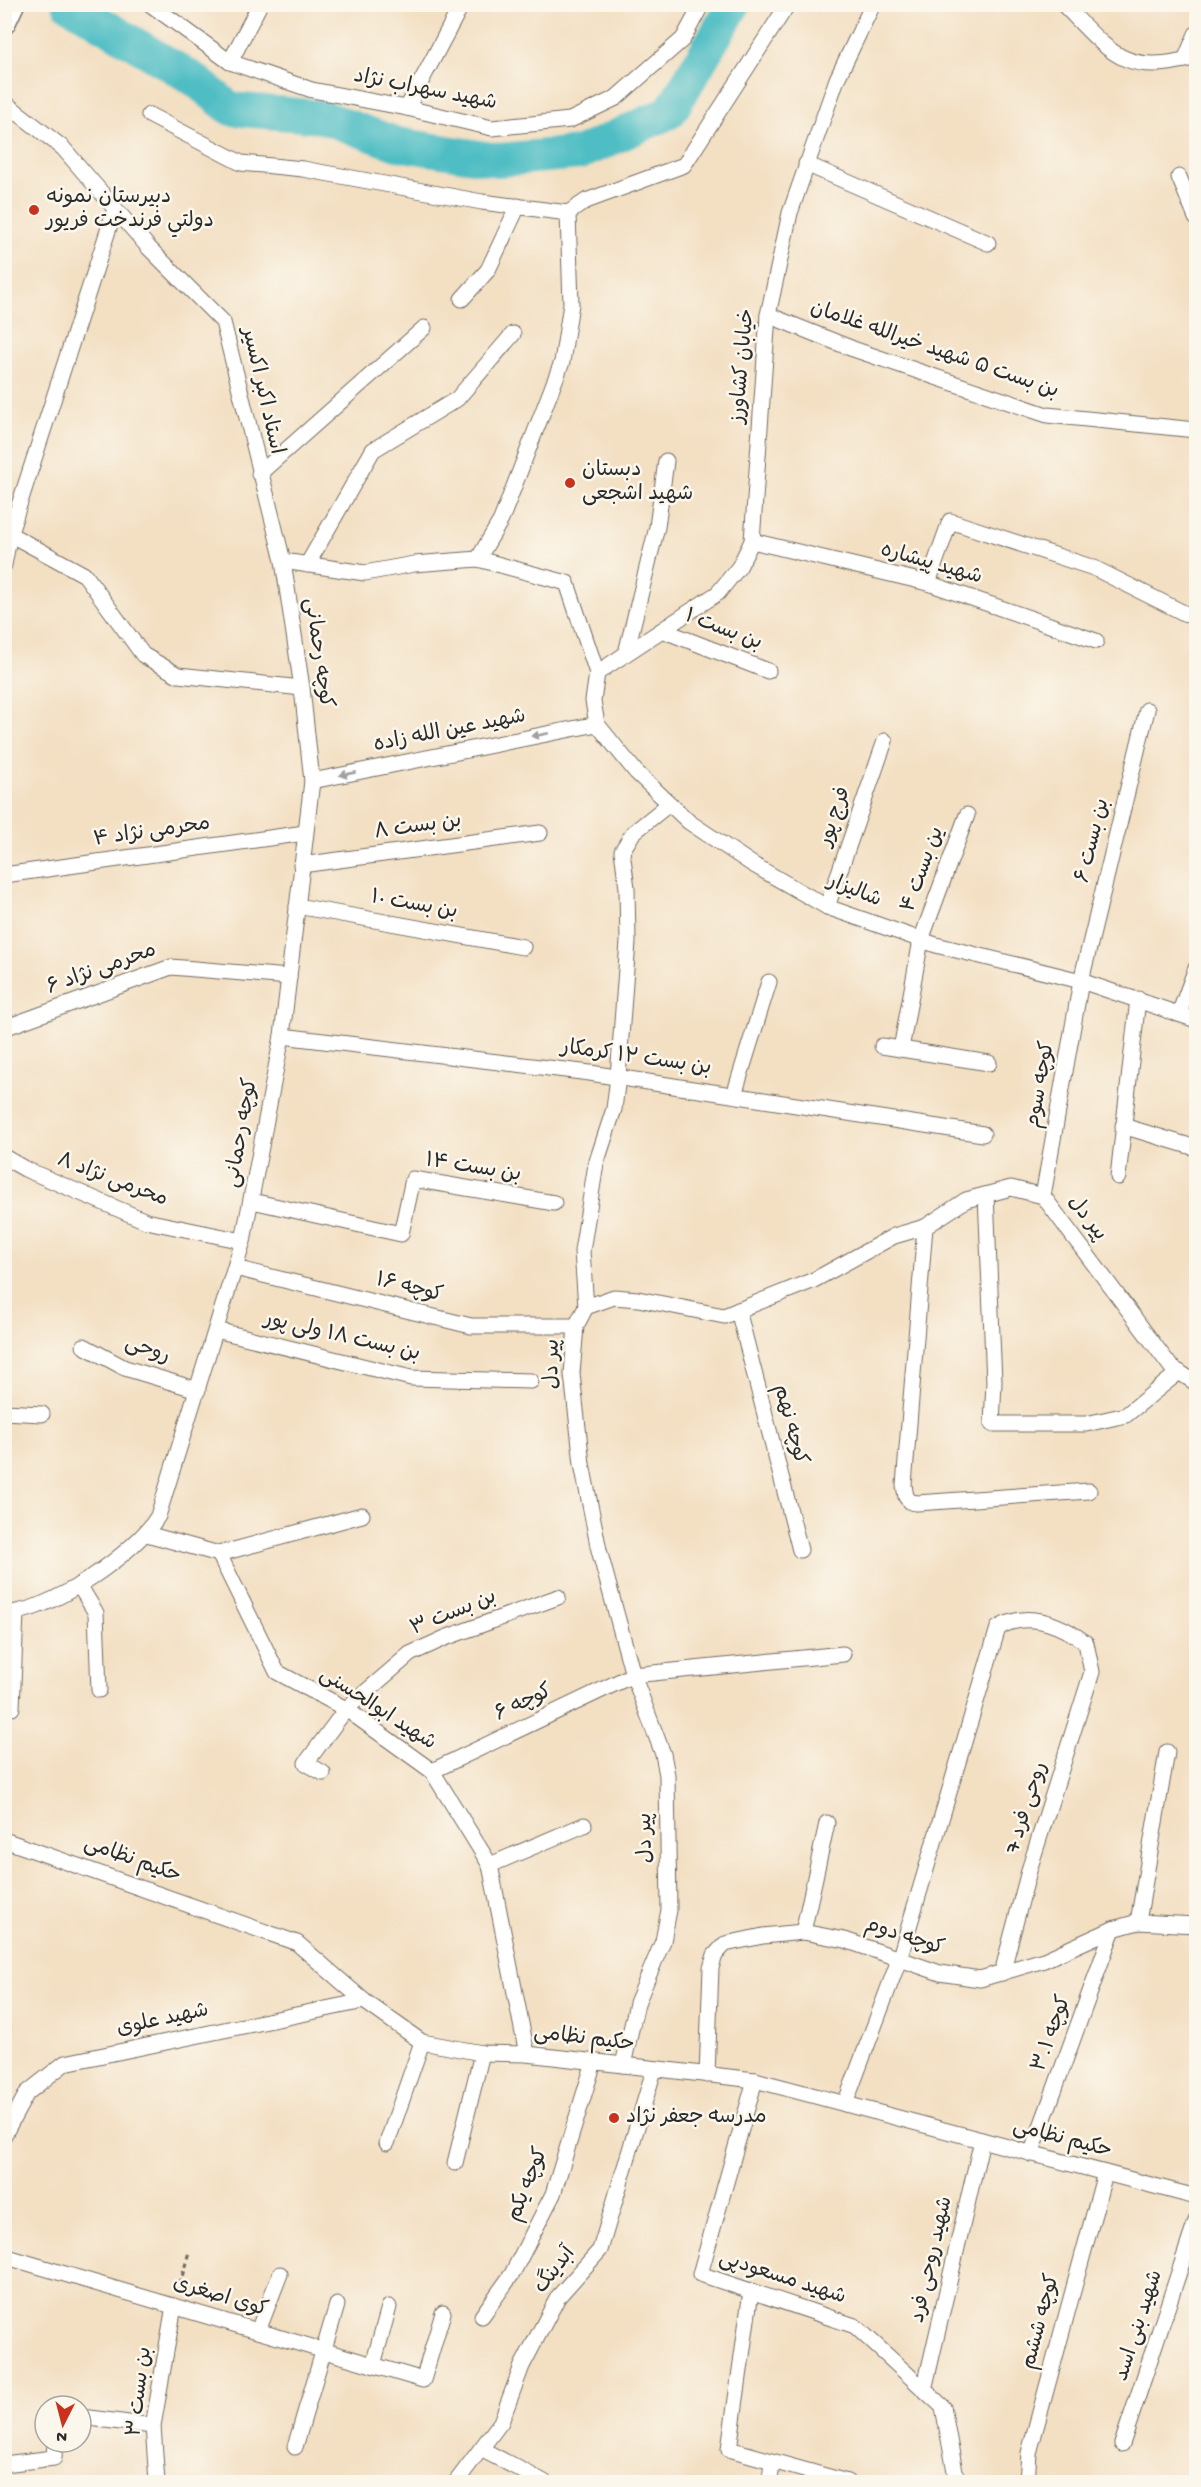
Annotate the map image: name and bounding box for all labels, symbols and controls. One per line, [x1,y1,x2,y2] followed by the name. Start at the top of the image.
[351,65,499,117] street label: شهید سهراب نژاد
[44,186,214,238] place label: دبیرستان نمونه دولتي فرندخت فريور
[27,203,41,217] marker: دبیرستان نمونه دولتي فرندخت فريور
[807,297,1061,405] street label: بن بست ۵ شهید خیرالله غلامان
[726,308,761,426] street label: خیابان کشاورز
[234,323,288,457] street label: استاد اکبر اکسیر
[582,459,693,508] place label: دبستان شهید اشجعی
[563,476,577,490] marker: دبستان شهید اشجعی
[877,539,985,591] street label: شهید پیشاره
[297,596,337,710] street label: کوچه رحمانی
[681,605,765,657] street label: بن بست ۱
[372,705,528,759] street label: شهید عین الله زاده
[530,731,549,740] one-way arrow
[339,770,358,779] one-way arrow
[814,784,858,852] street label: فرج پور
[1071,796,1117,886] street label: بن بست ۶
[373,809,463,847] street label: بن بست ۸
[92,812,212,854] street label: محرمی نژاد ۴
[897,824,951,916] street label: ین بست ۴
[821,869,885,914] street label: شالیزار
[369,886,459,926] street label: بن بست ۱۰
[44,939,160,1001] street label: محرمی نژاد ۶
[557,1036,713,1082] street label: بن بست ۱۲ کرمکار
[1022,1040,1062,1130] street label: کوچه سوم
[221,1076,265,1190] street label: کوچه رحمانی
[53,1148,171,1214] street label: محرمی نژاد ۸
[423,1149,523,1189] street label: بن بست ۱۴
[1061,1191,1111,1247] street label: پیر دل
[373,1269,445,1309] street label: کوچه ۱۶
[260,1307,422,1368] street label: بن بست ۱۸ ولی پور
[121,1331,173,1371] street label: روحی
[541,1339,567,1389] street label: پیر دل
[766,1382,812,1468] street label: کوچه نهم
[407,1585,501,1643] street label: بن بست ۳
[314,1663,440,1757] street label: شهید ابوالحسنی
[491,1680,557,1728] street label: کوچه ۶
[1001,1759,1054,1858] street label: روحی فرد 7
[634,1813,660,1863] street label: پیر دل
[80,1832,184,1890] street label: حکیم نظامی
[861,1913,947,1963] street label: کوچه دوم
[1028,1993,1078,2075] street label: کوچه ۳.۱
[115,1999,211,2043] street label: شهید علوی
[532,2021,636,2059] street label: حکیم نظامی
[626,2106,767,2131] place label: مدرسه جعفر نژاد
[607,2111,621,2125] marker: مدرسه جعفر نژاد
[1010,2115,1114,2165] street label: حکیم نظامی
[503,2144,555,2226] street label: کوچه یکم
[906,2194,960,2326] street label: شهید روحی فرد
[527,2240,583,2300] street label: آبدینگ
[715,2247,849,2311] street label: شهید مسعودپی
[1110,2267,1170,2385] street label: شهید بنی اسد
[169,2272,271,2324] street label: کوی اصغری
[1017,2272,1067,2372] street label: کوچه ششم
[123,2346,159,2438] street label: بن بست ۳
[33,2394,93,2454] north arrow
[55,2425,68,2445] text: N

